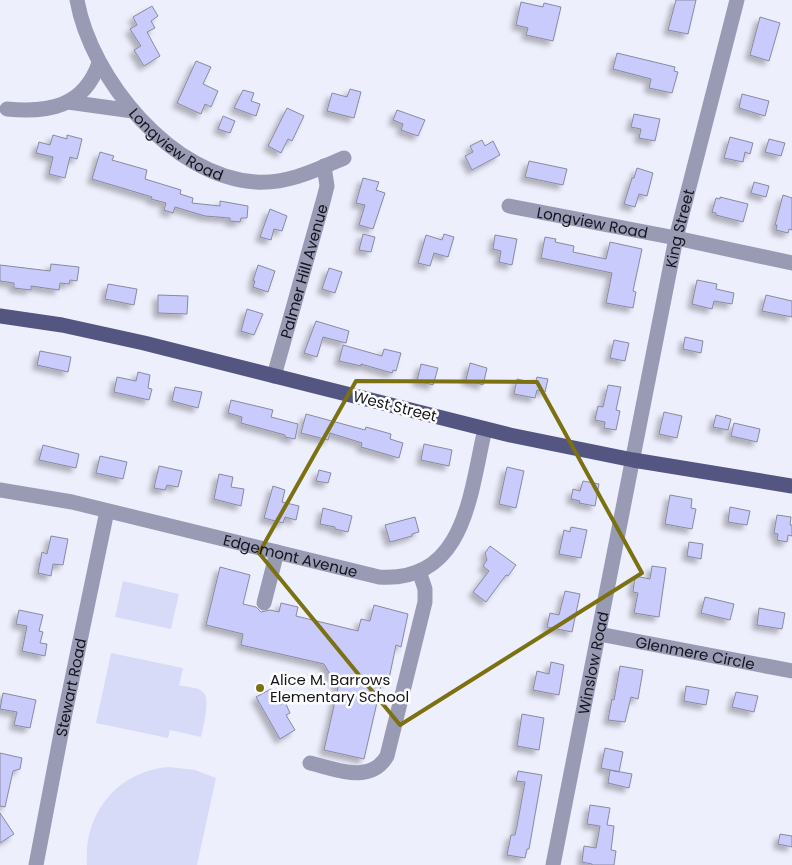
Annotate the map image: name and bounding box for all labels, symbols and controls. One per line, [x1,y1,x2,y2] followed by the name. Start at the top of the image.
[125,103,227,185] street label: Longview Road
[660,187,699,270] street label: King Street
[275,201,332,341] street label: Palmer Hill Avenue
[535,201,650,243] street label: Longview Road
[351,386,439,426] street label: West Street
[221,529,360,582] street label: Edgemont Avenue
[572,610,613,716] street label: Winslow Road
[634,631,757,674] street label: Glenmere Circle
[50,636,91,738] street label: Stewart Road
[270,669,409,707] place label: Alice M. Barrows Elementary School
[254,682,266,694] marker: Alice M. Barrows Elementary School

